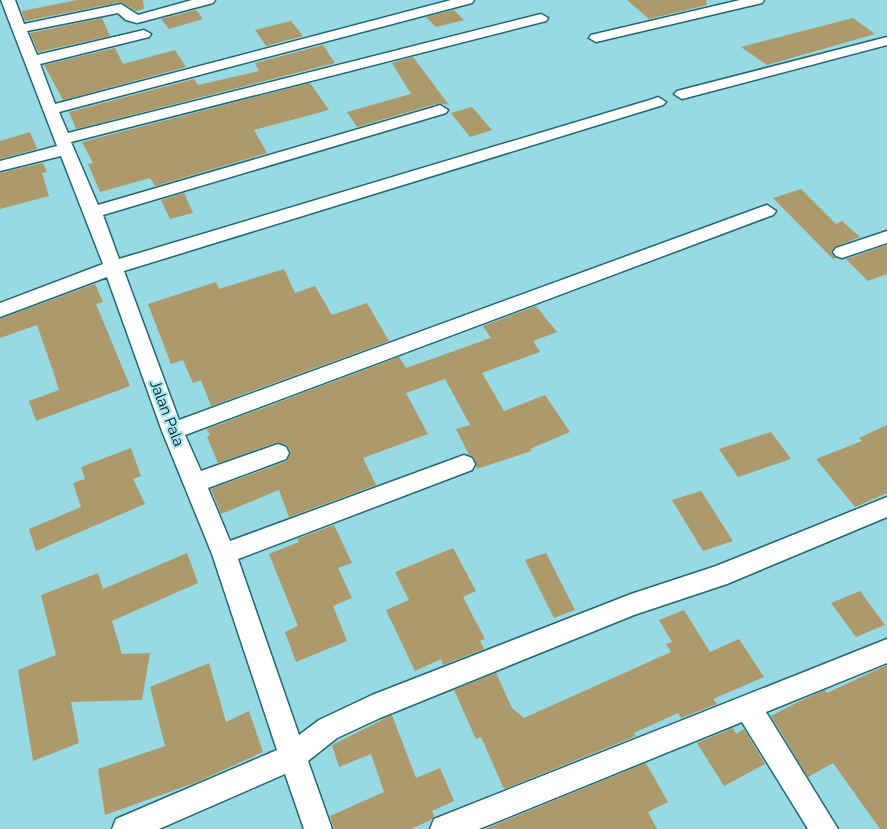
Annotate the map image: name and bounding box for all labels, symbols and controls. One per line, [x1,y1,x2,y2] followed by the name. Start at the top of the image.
[146,377,188,449] street label: Jalan Pala

